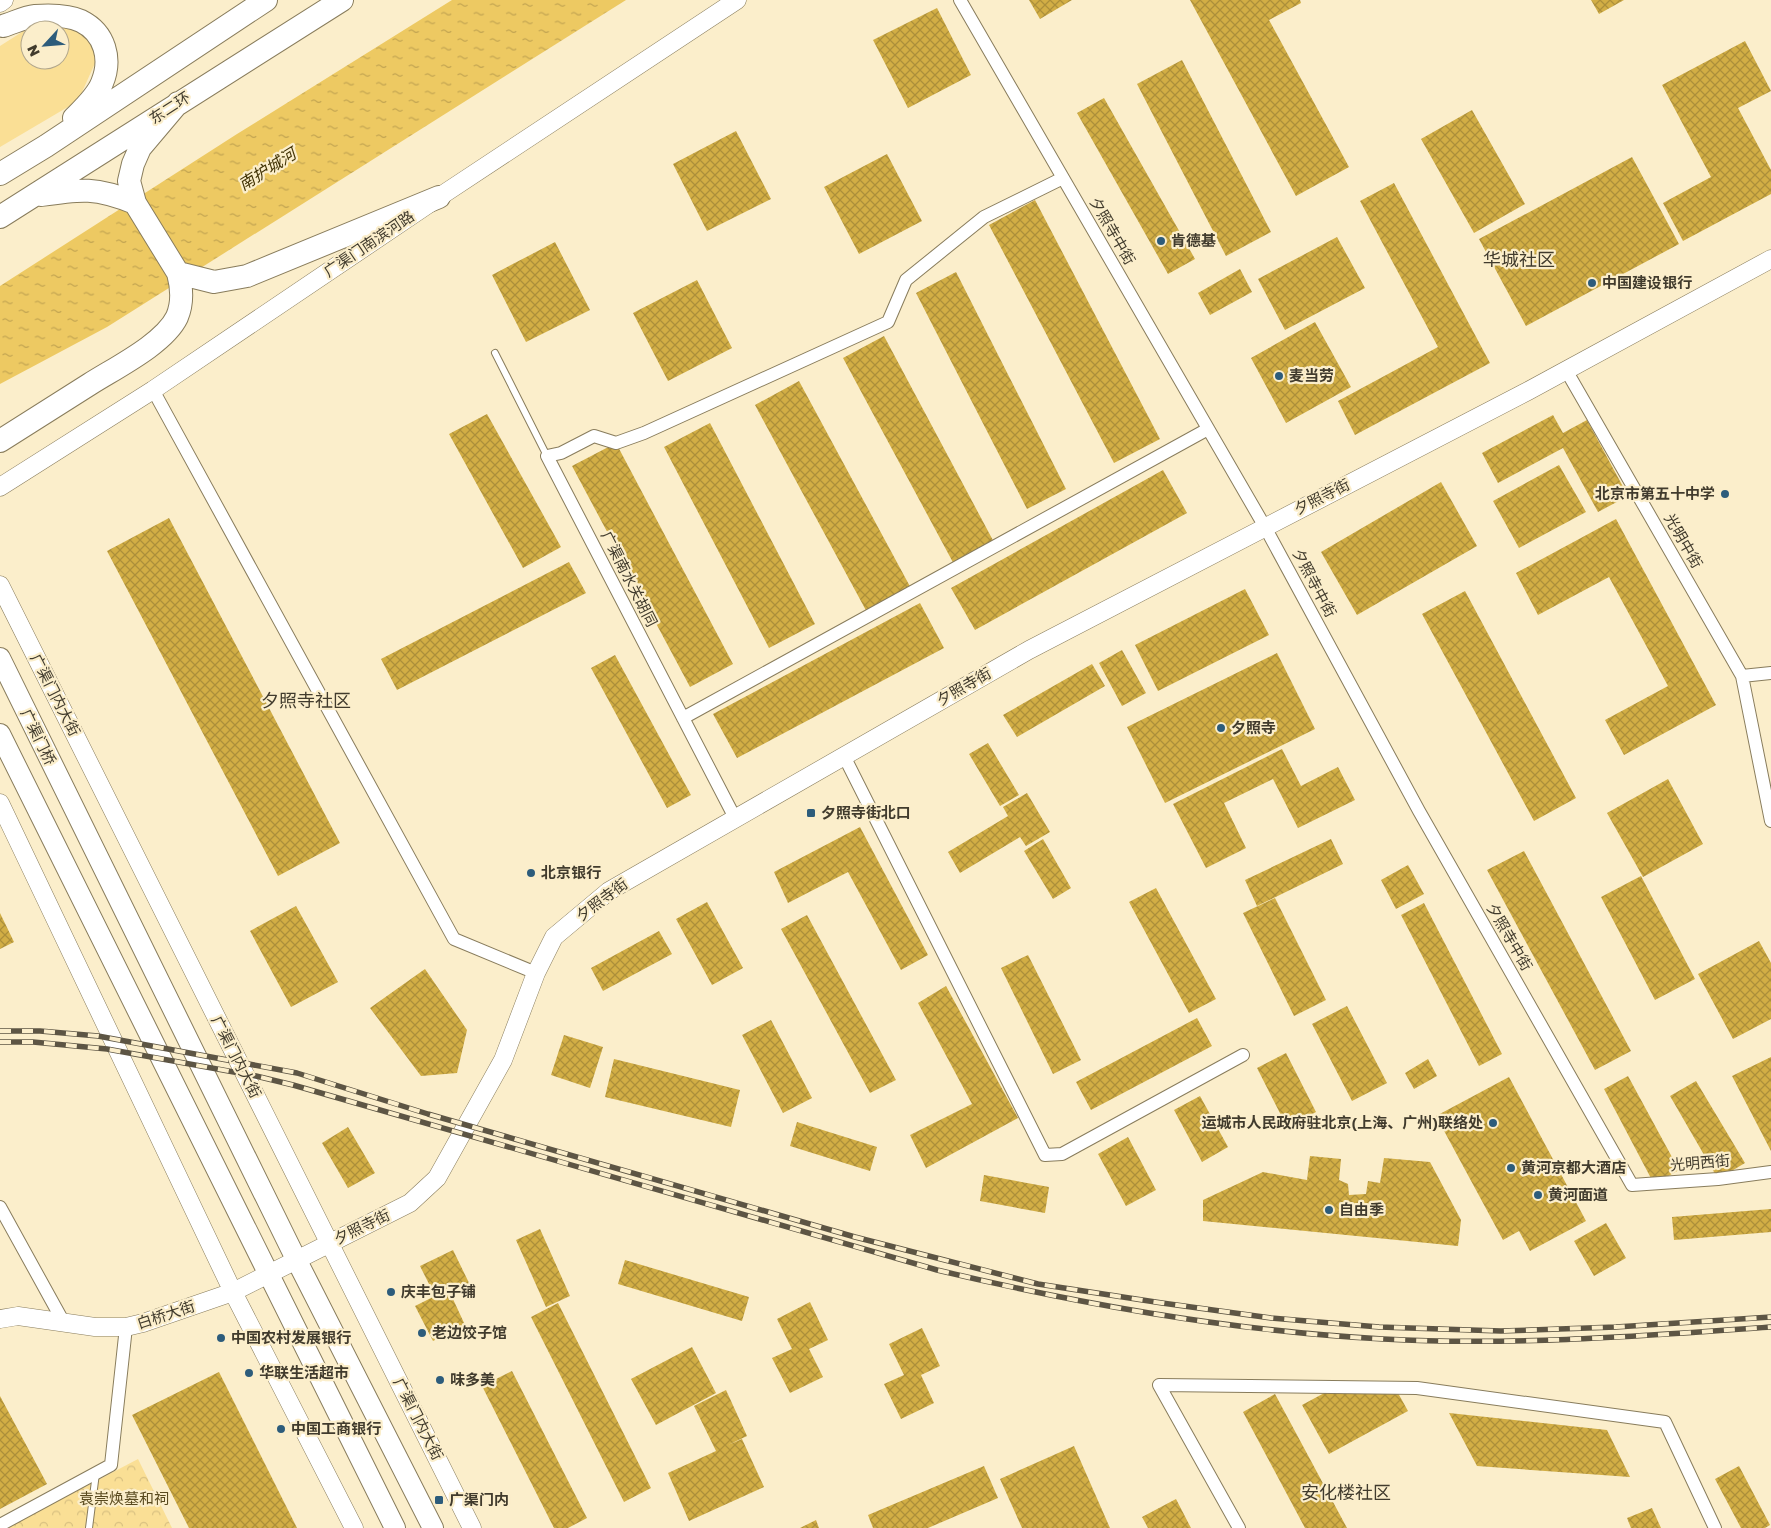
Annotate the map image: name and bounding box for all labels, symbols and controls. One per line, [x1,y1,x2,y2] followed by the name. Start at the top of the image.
[20,20,70,70] north arrow
[23,42,43,59] text: N
[146,87,193,127] street label: 东二环
[235,142,302,194] water label: 南护城河
[1086,194,1139,267] street label: 夕照寺中街
[320,206,417,280] street label: 广渠门南滨河路
[1171,231,1216,249] place label: 肯德基
[1155,235,1167,247] marker: 肯德基
[1483,248,1555,270] district label: 华城社区
[1602,273,1692,291] place label: 中国建设银行
[1586,277,1598,289] marker: 中国建设银行
[1289,366,1334,384] place label: 麦当劳
[1273,370,1285,382] marker: 麦当劳
[1291,474,1352,518] street label: 夕照寺街
[1595,484,1715,502] place label: 北京市第五十中学
[1719,488,1731,500] marker: 北京市第五十中学
[1661,510,1707,571] street label: 光明中街
[598,528,662,629] street label: 广渠南水关胡同
[1289,545,1340,620] street label: 夕照寺中街
[27,650,84,739] street label: 广渠门内大街
[933,663,994,709] street label: 夕照寺街
[261,689,351,711] district label: 夕照寺社区
[18,706,60,767] street label: 广渠门桥
[1231,718,1276,736] place label: 夕照寺
[1215,722,1227,734] marker: 夕照寺
[821,803,911,821] place label: 夕照寺街北口
[805,807,817,819] marker: 夕照寺街北口
[541,863,601,881] place label: 北京银行
[525,867,537,879] marker: 北京银行
[572,874,631,924] street label: 夕照寺街
[1483,900,1536,973] street label: 夕照寺中街
[208,1012,265,1101] street label: 广渠门内大街
[1202,1113,1483,1131] place label: 运城市人民政府驻北京(上海、广州)联络处
[1487,1117,1499,1129] marker: 运城市人民政府驻北京(上海、广州)联络处
[1669,1150,1731,1174] street label: 光明西街
[1521,1158,1626,1176] place label: 黄河京都大酒店
[1505,1162,1517,1174] marker: 黄河京都大酒店
[1548,1185,1608,1203] place label: 黄河面道
[1532,1189,1544,1201] marker: 黄河面道
[1339,1200,1384,1218] place label: 自由季
[1323,1204,1335,1216] marker: 自由季
[331,1205,392,1247] street label: 夕照寺街
[401,1282,476,1300] place label: 庆丰包子铺
[385,1286,397,1298] marker: 庆丰包子铺
[134,1296,197,1332] street label: 白桥大街
[432,1323,507,1341] place label: 老边饺子馆
[416,1327,428,1339] marker: 老边饺子馆
[231,1328,351,1346] place label: 中国农村发展银行
[215,1332,227,1344] marker: 中国农村发展银行
[259,1363,349,1381] place label: 华联生活超市
[243,1367,255,1379] marker: 华联生活超市
[450,1370,495,1388] place label: 味多美
[390,1374,447,1463] street label: 广渠门内大街
[434,1374,446,1386] marker: 味多美
[291,1419,381,1437] place label: 中国工商银行
[275,1423,287,1435] marker: 中国工商银行
[1301,1481,1391,1503] district label: 安化楼社区
[79,1489,169,1507] park label: 袁崇焕墓和祠
[449,1490,509,1508] place label: 广渠门内
[433,1494,445,1506] marker: 广渠门内

